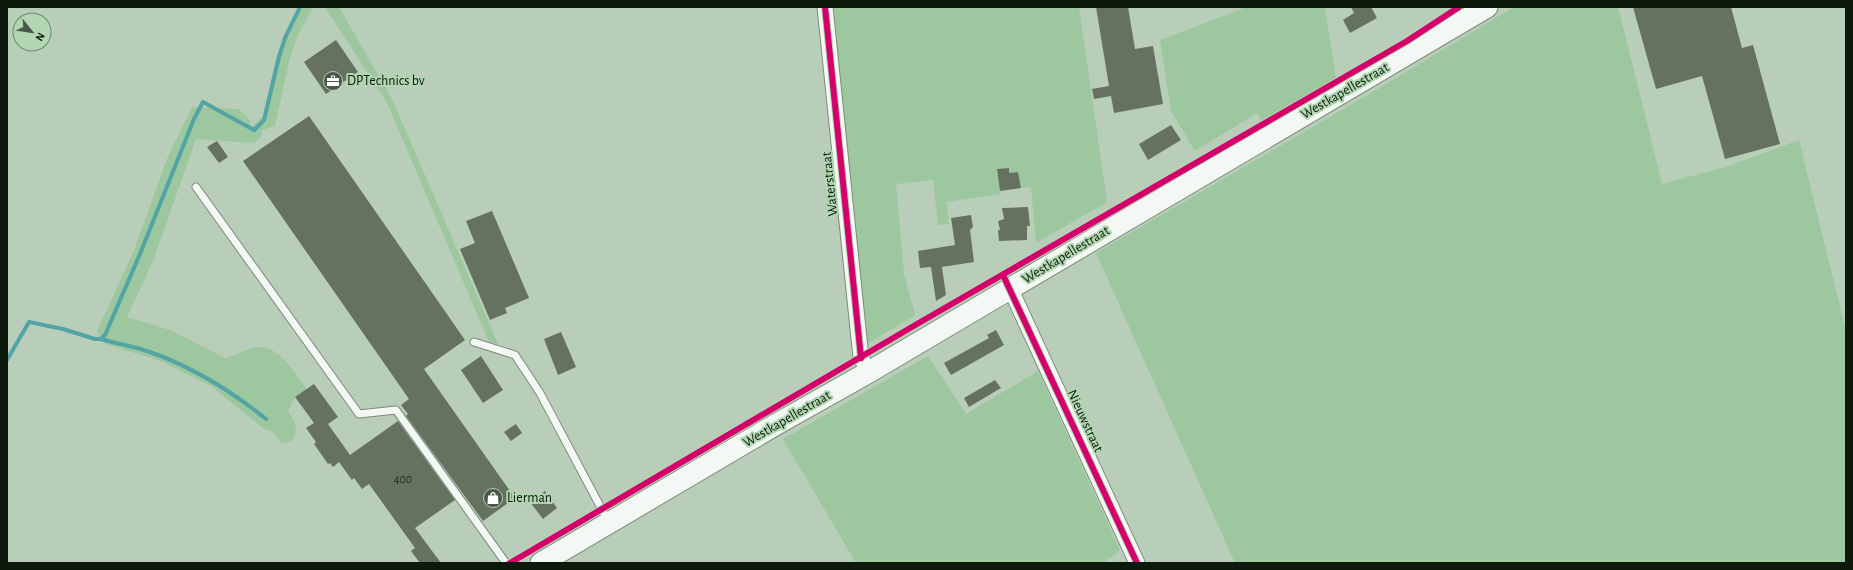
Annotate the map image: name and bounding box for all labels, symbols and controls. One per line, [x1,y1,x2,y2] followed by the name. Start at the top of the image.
[12,12,52,52] north arrow
[34,31,47,43] text: N
[1299,60,1392,122] street label: Westkapellestraat
[322,70,344,92] office icon: DPTechnics bv
[347,74,425,88] place label: DPTechnics bv
[820,150,840,217] street label: Waterstraat
[1020,223,1112,286] street label: Westkapellestraat
[741,388,834,450] street label: Westkapellestraat
[1064,388,1106,455] street label: Nieuwstraat
[394,473,412,485] house number: 400
[482,487,504,509] shop icon: Lierman
[507,491,552,505] place label: Lierman

